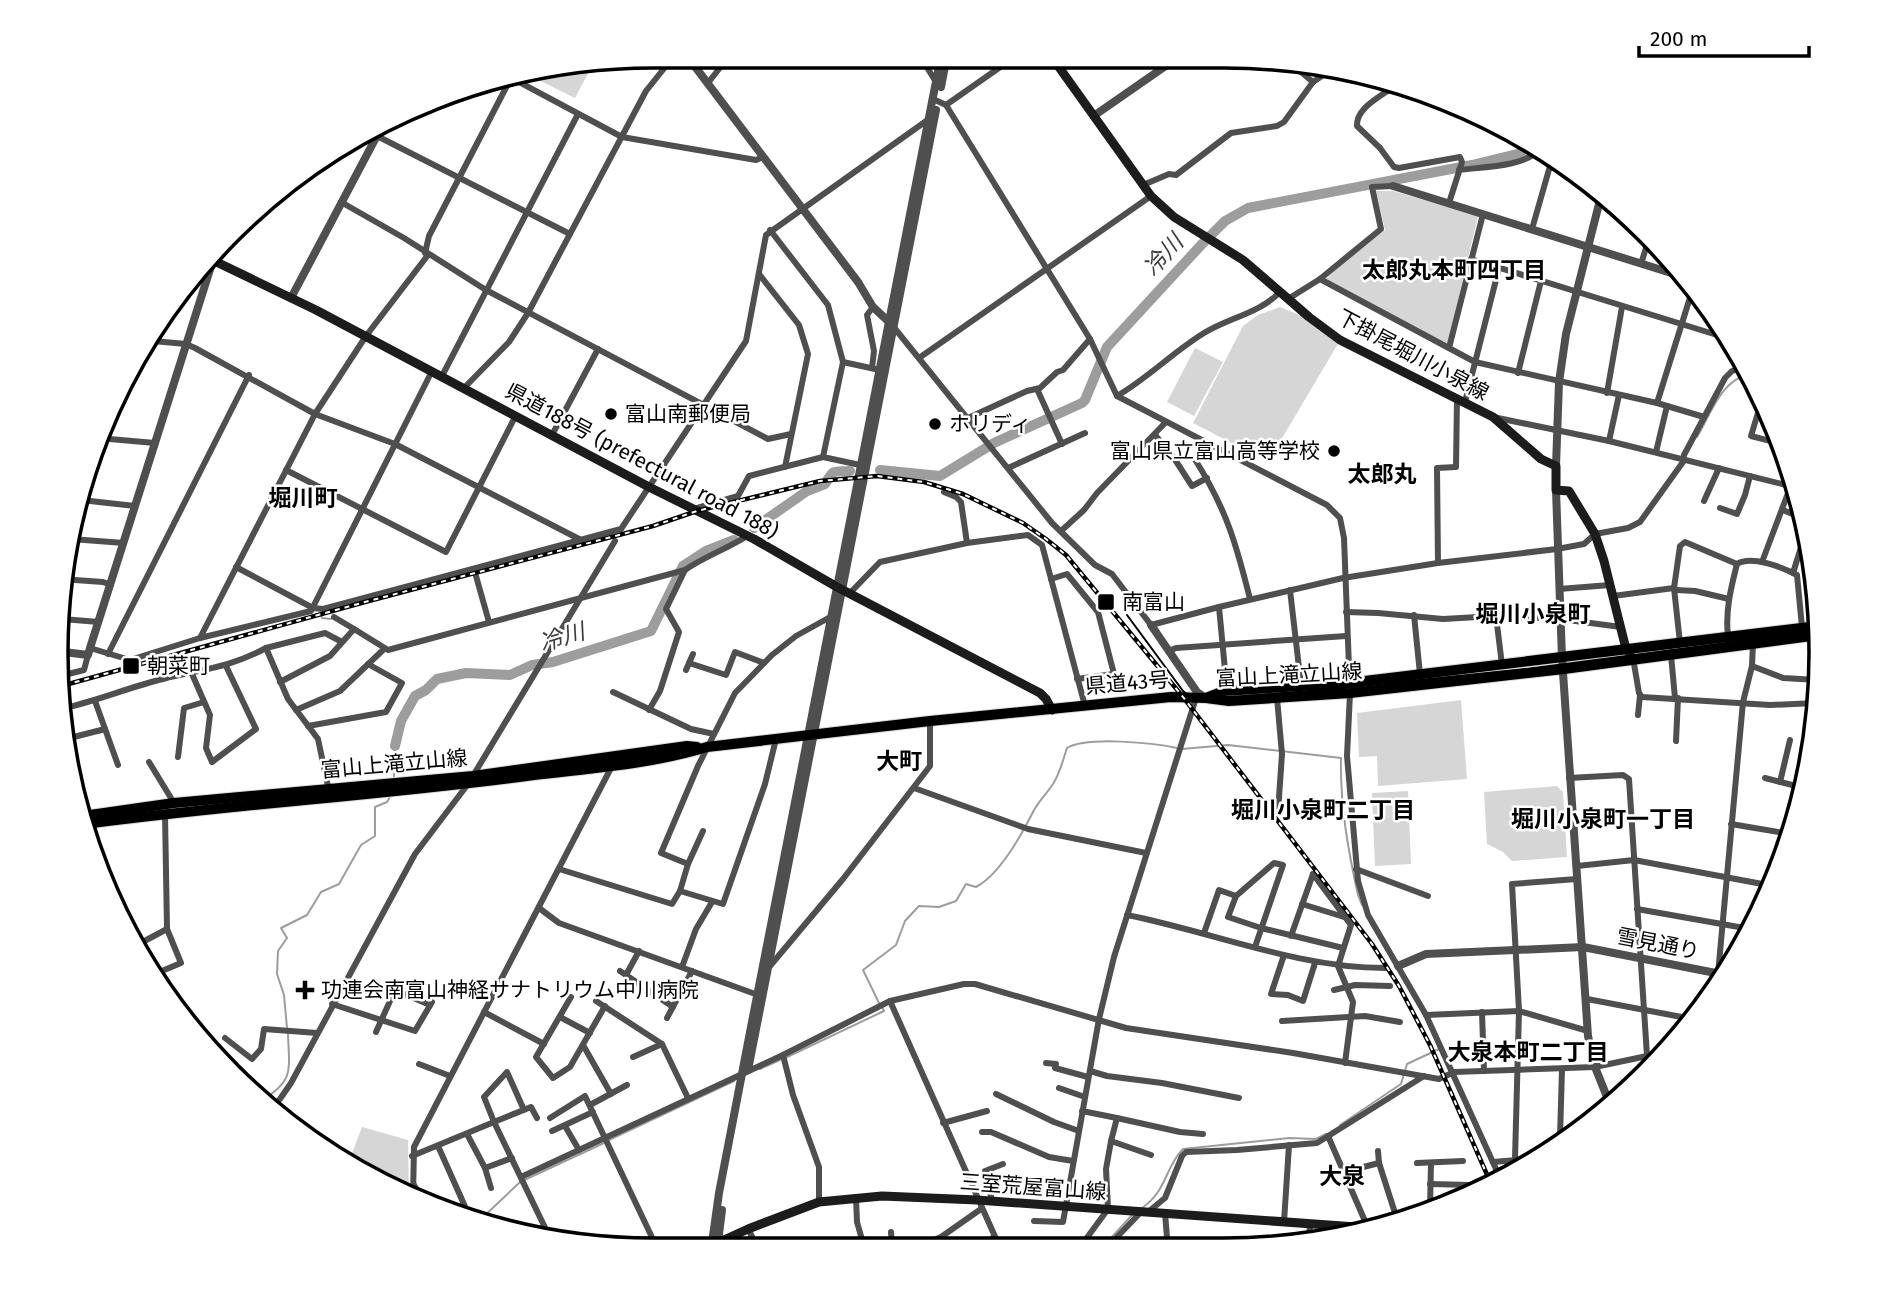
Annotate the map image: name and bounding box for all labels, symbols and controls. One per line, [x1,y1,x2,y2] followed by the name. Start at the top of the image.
[1639,14,1809,58] scale bar
[1650,26,1707,52] text: 200 m
[1137,226,1191,281] water label: 冷川
[1362,256,1546,284] district label: 太郎丸本町四丁目
[1333,304,1493,406] street label: 下掛尾堀川小泉線
[501,378,783,544] street label: 県道188号 (prefectural road 188)
[625,401,751,427] place label: 富山南郵便局
[603,406,619,422] marker: 富山南郵便局
[949,411,1032,437] place label: ホリディ
[927,416,943,432] marker: ホリディ
[1110,438,1320,464] place label: 富山県立富山高等学校
[1326,443,1342,459] marker: 富山県立富山高等学校
[1348,460,1417,488] district label: 太郎丸
[269,484,338,512] district label: 堀川町
[1122,589,1185,615] place label: 南富山
[1096,592,1116,612] marker: 南富山
[1476,600,1591,628] district label: 堀川小泉町
[536,616,591,657] water label: 冷川
[147,653,210,679] place label: 朝菜町
[121,656,141,676] marker: 朝菜町
[1215,658,1363,692] street label: 富山上滝立山線
[1084,666,1170,700] street label: 県道43号
[320,745,468,783] street label: 富山上滝立山線
[876,747,922,775] district label: 大町
[1231,796,1415,824] district label: 堀川小泉町二丁目
[1511,805,1695,833] district label: 堀川小泉町一丁目
[1614,923,1702,965] street label: 雪見通り
[321,977,699,1003] place label: 功連会南富山神経サナトリウム中川病院
[295,980,315,1000] marker: 功連会南富山神経サナトリウム中川病院
[1448,1038,1609,1066] district label: 大泉本町二丁目
[1319,1162,1365,1190] district label: 大泉
[959,1169,1107,1205] street label: 三室荒屋富山線

